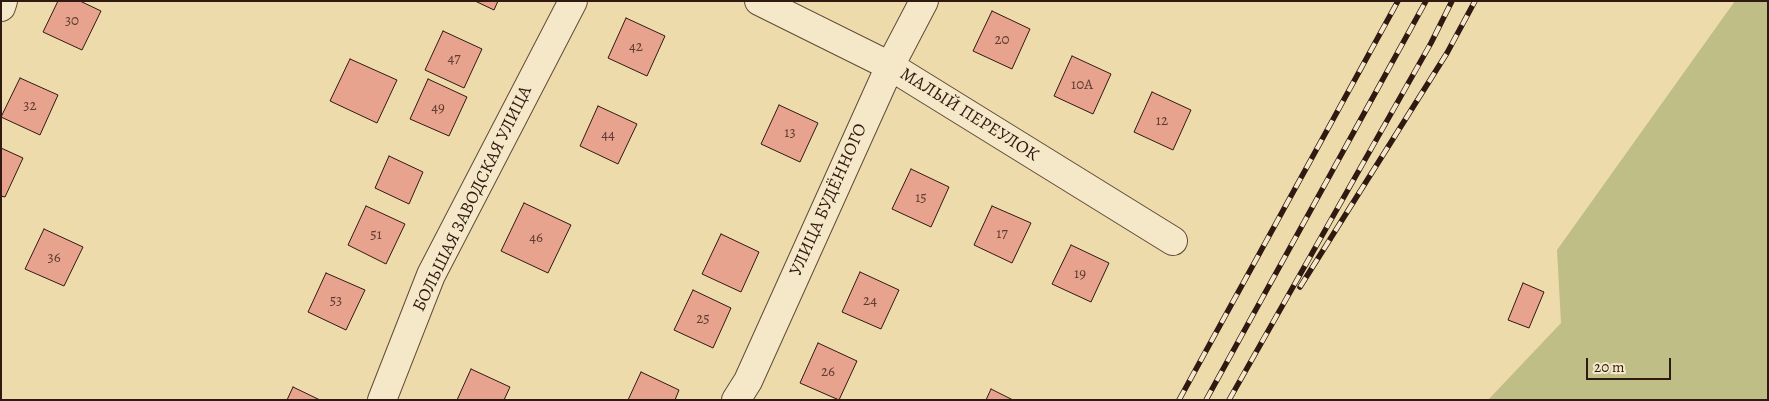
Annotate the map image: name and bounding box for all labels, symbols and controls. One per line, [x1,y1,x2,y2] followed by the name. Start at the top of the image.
[65,12,79,30] house number: 30
[994,31,1010,49] house number: 20
[629,38,643,56] house number: 42
[447,50,461,68] house number: 47
[896,64,1042,166] street label: МАЛЫЙ ПЕРЕУЛОК
[1071,76,1093,94] house number: 10А
[409,83,537,315] street label: БОЛЬШАЯ ЗАВОДСКАЯ УЛИЦА
[23,97,37,115] house number: 32
[431,99,445,117] house number: 49
[1156,112,1168,130] house number: 12
[786,120,872,280] street label: УЛИЦА БУДЁННОГО
[784,124,796,142] house number: 13
[601,126,615,144] house number: 44
[915,189,927,207] house number: 15
[996,225,1008,243] house number: 17
[370,226,382,244] house number: 51
[529,229,543,247] house number: 46
[47,249,61,267] house number: 36
[1074,265,1086,283] house number: 19
[330,292,342,310] house number: 53
[863,292,877,310] house number: 24
[696,310,710,328] house number: 25
[1589,348,1674,380] scale bar
[1594,357,1625,377] text: 20 m
[821,363,835,381] house number: 26

